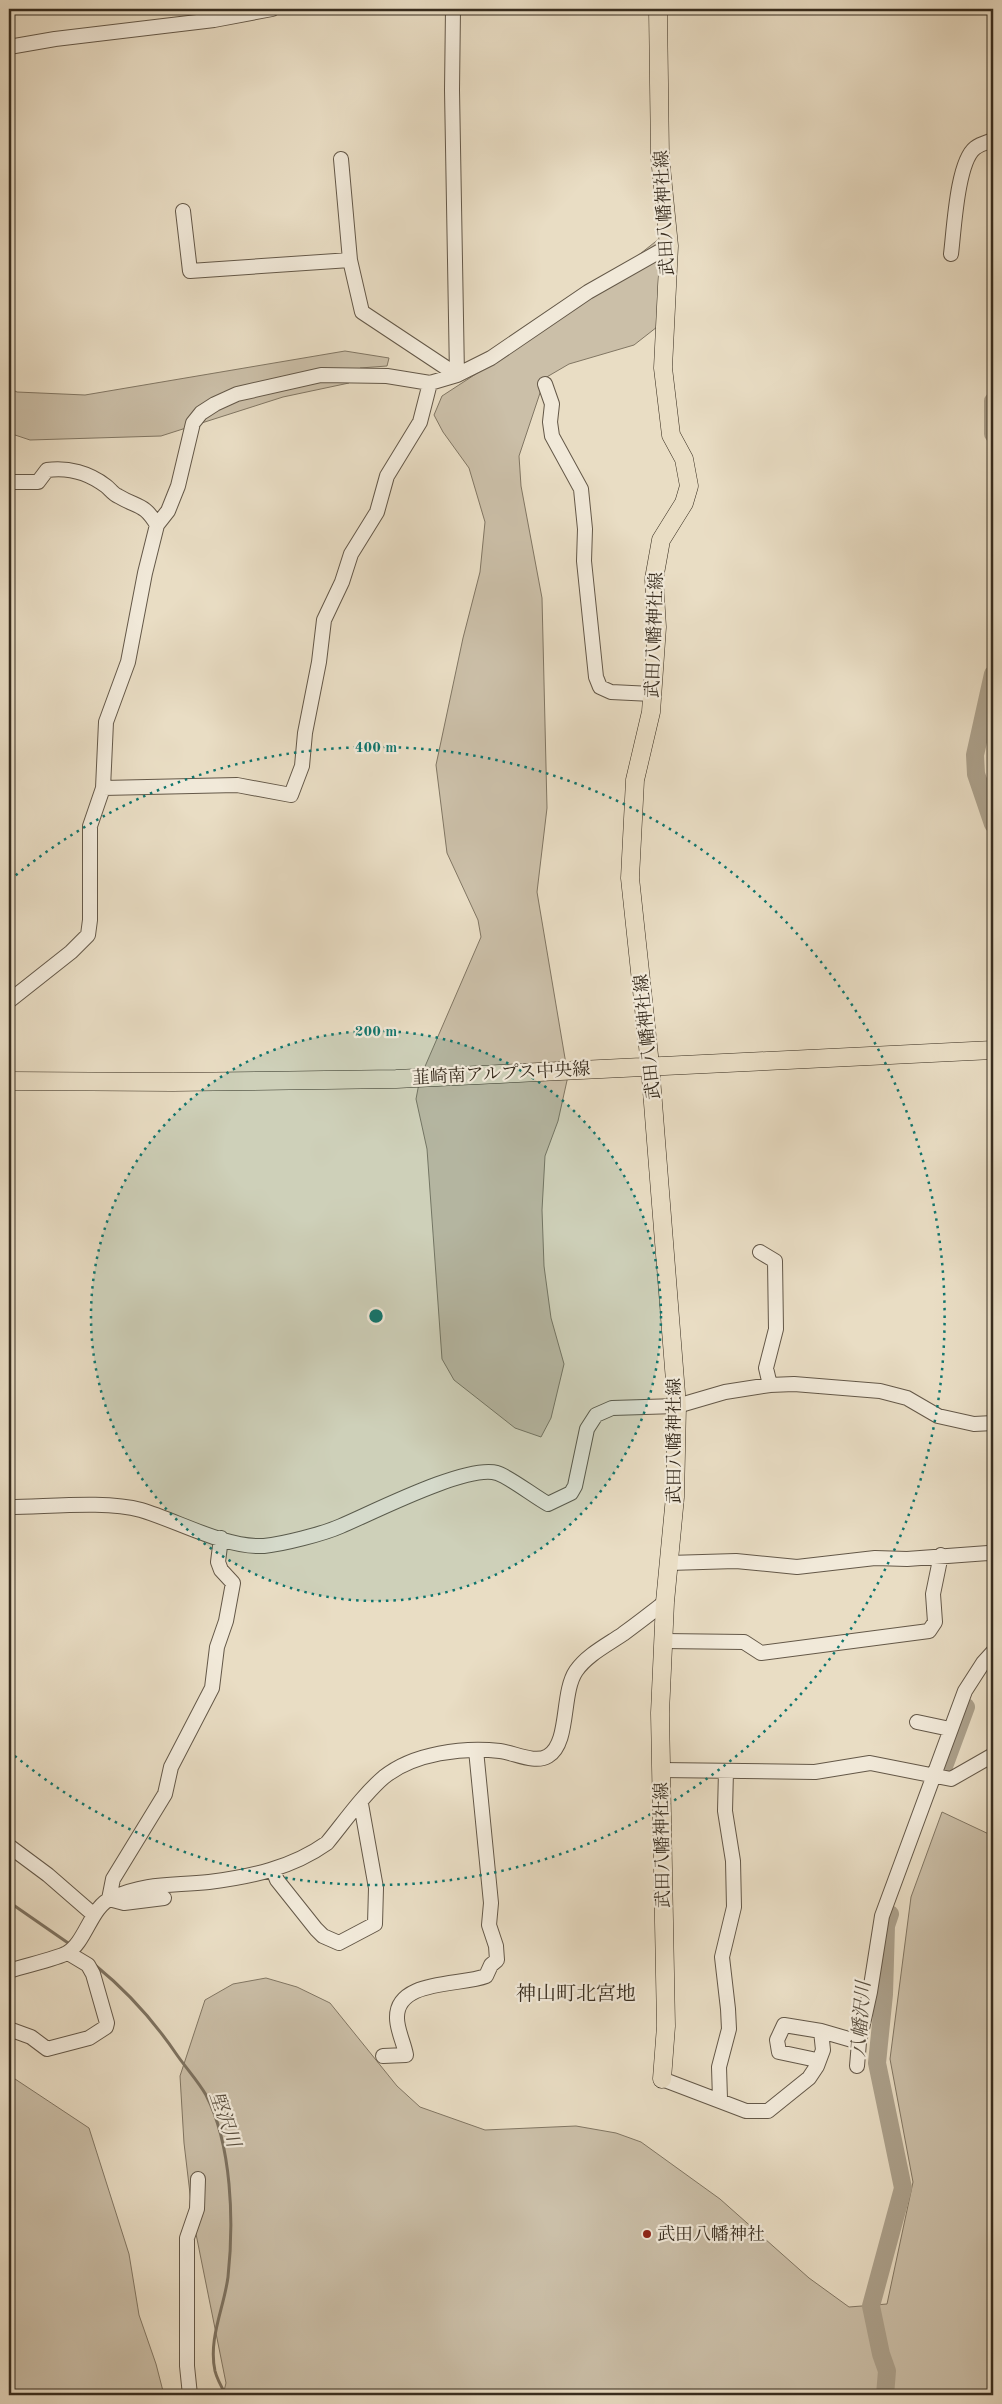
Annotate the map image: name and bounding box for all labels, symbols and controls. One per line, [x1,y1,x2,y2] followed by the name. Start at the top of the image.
[651,150,677,276] street label: 武田八幡神社線
[642,572,666,698] street label: 武田八幡神社線
[355,741,397,756] text: 400 m
[630,973,664,1101] street label: 武田八幡神社線
[355,1025,397,1040] text: 200 m
[411,1058,591,1088] street label: 韮崎南アルプス中央線
[367,1307,385,1325] centre of rings
[664,1378,684,1504] street label: 武田八幡神社線
[651,1782,673,1908] street label: 武田八幡神社線
[848,1978,875,2058] water label: 八幡沢川
[516,1983,636,2005] district label: 神山町北宮地
[205,2089,244,2152] water label: 堅沢川
[657,2224,765,2244] place label: 武田八幡神社
[641,2228,653,2240] marker: 武田八幡神社

